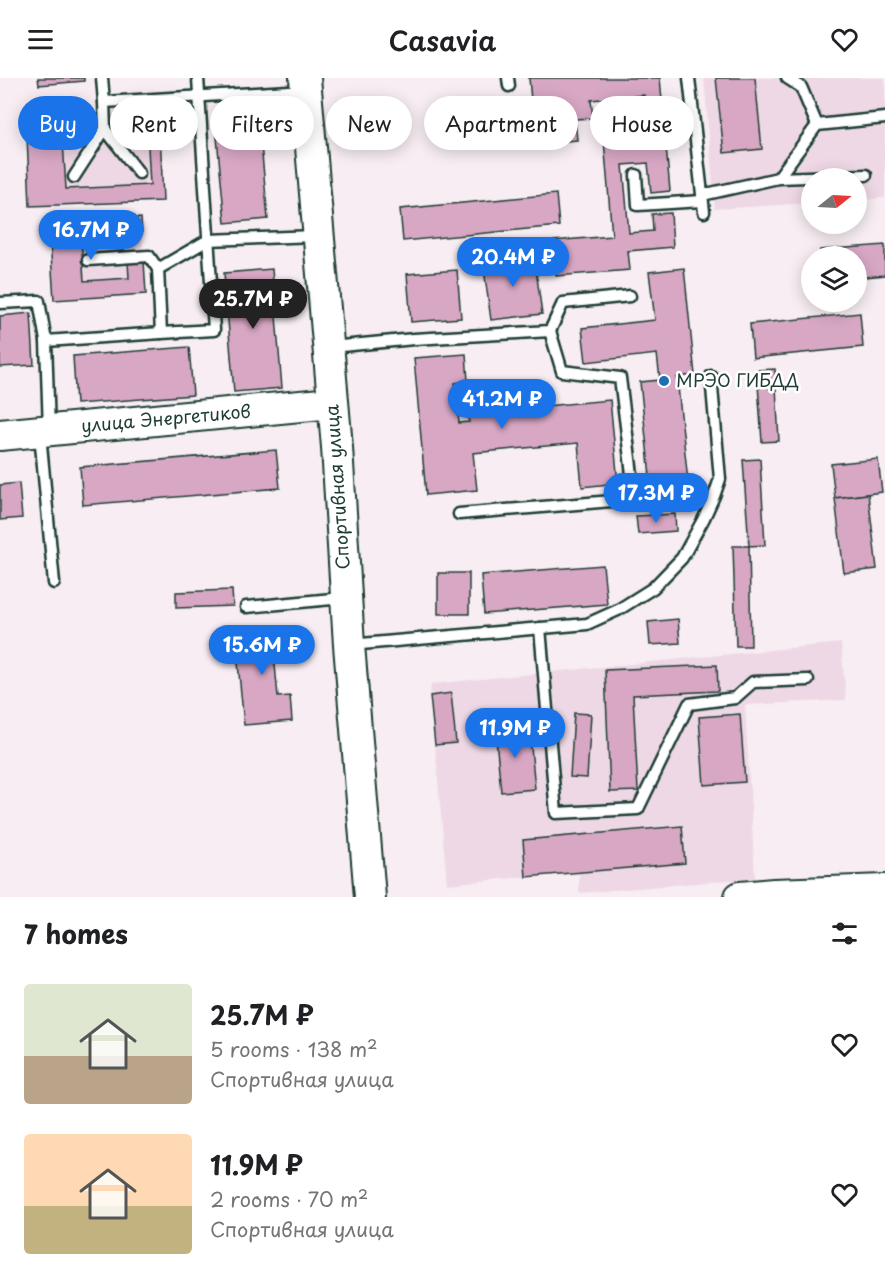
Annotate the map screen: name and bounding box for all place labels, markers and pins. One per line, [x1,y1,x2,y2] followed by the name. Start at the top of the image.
[36,210,146,261] pin: 16.7M ₽
[458,237,568,288] pin: 20.4M ₽
[198,279,308,330] pin: 25.7M ₽
[676,366,799,393] place label: МРЭО ГИБДД
[657,374,671,388] marker: МРЭО ГИБДД
[447,379,557,430] pin: 41.2M ₽
[601,473,711,524] pin: 17.3M ₽
[207,625,317,676] pin: 15.6M ₽
[460,708,570,759] pin: 11.9M ₽

